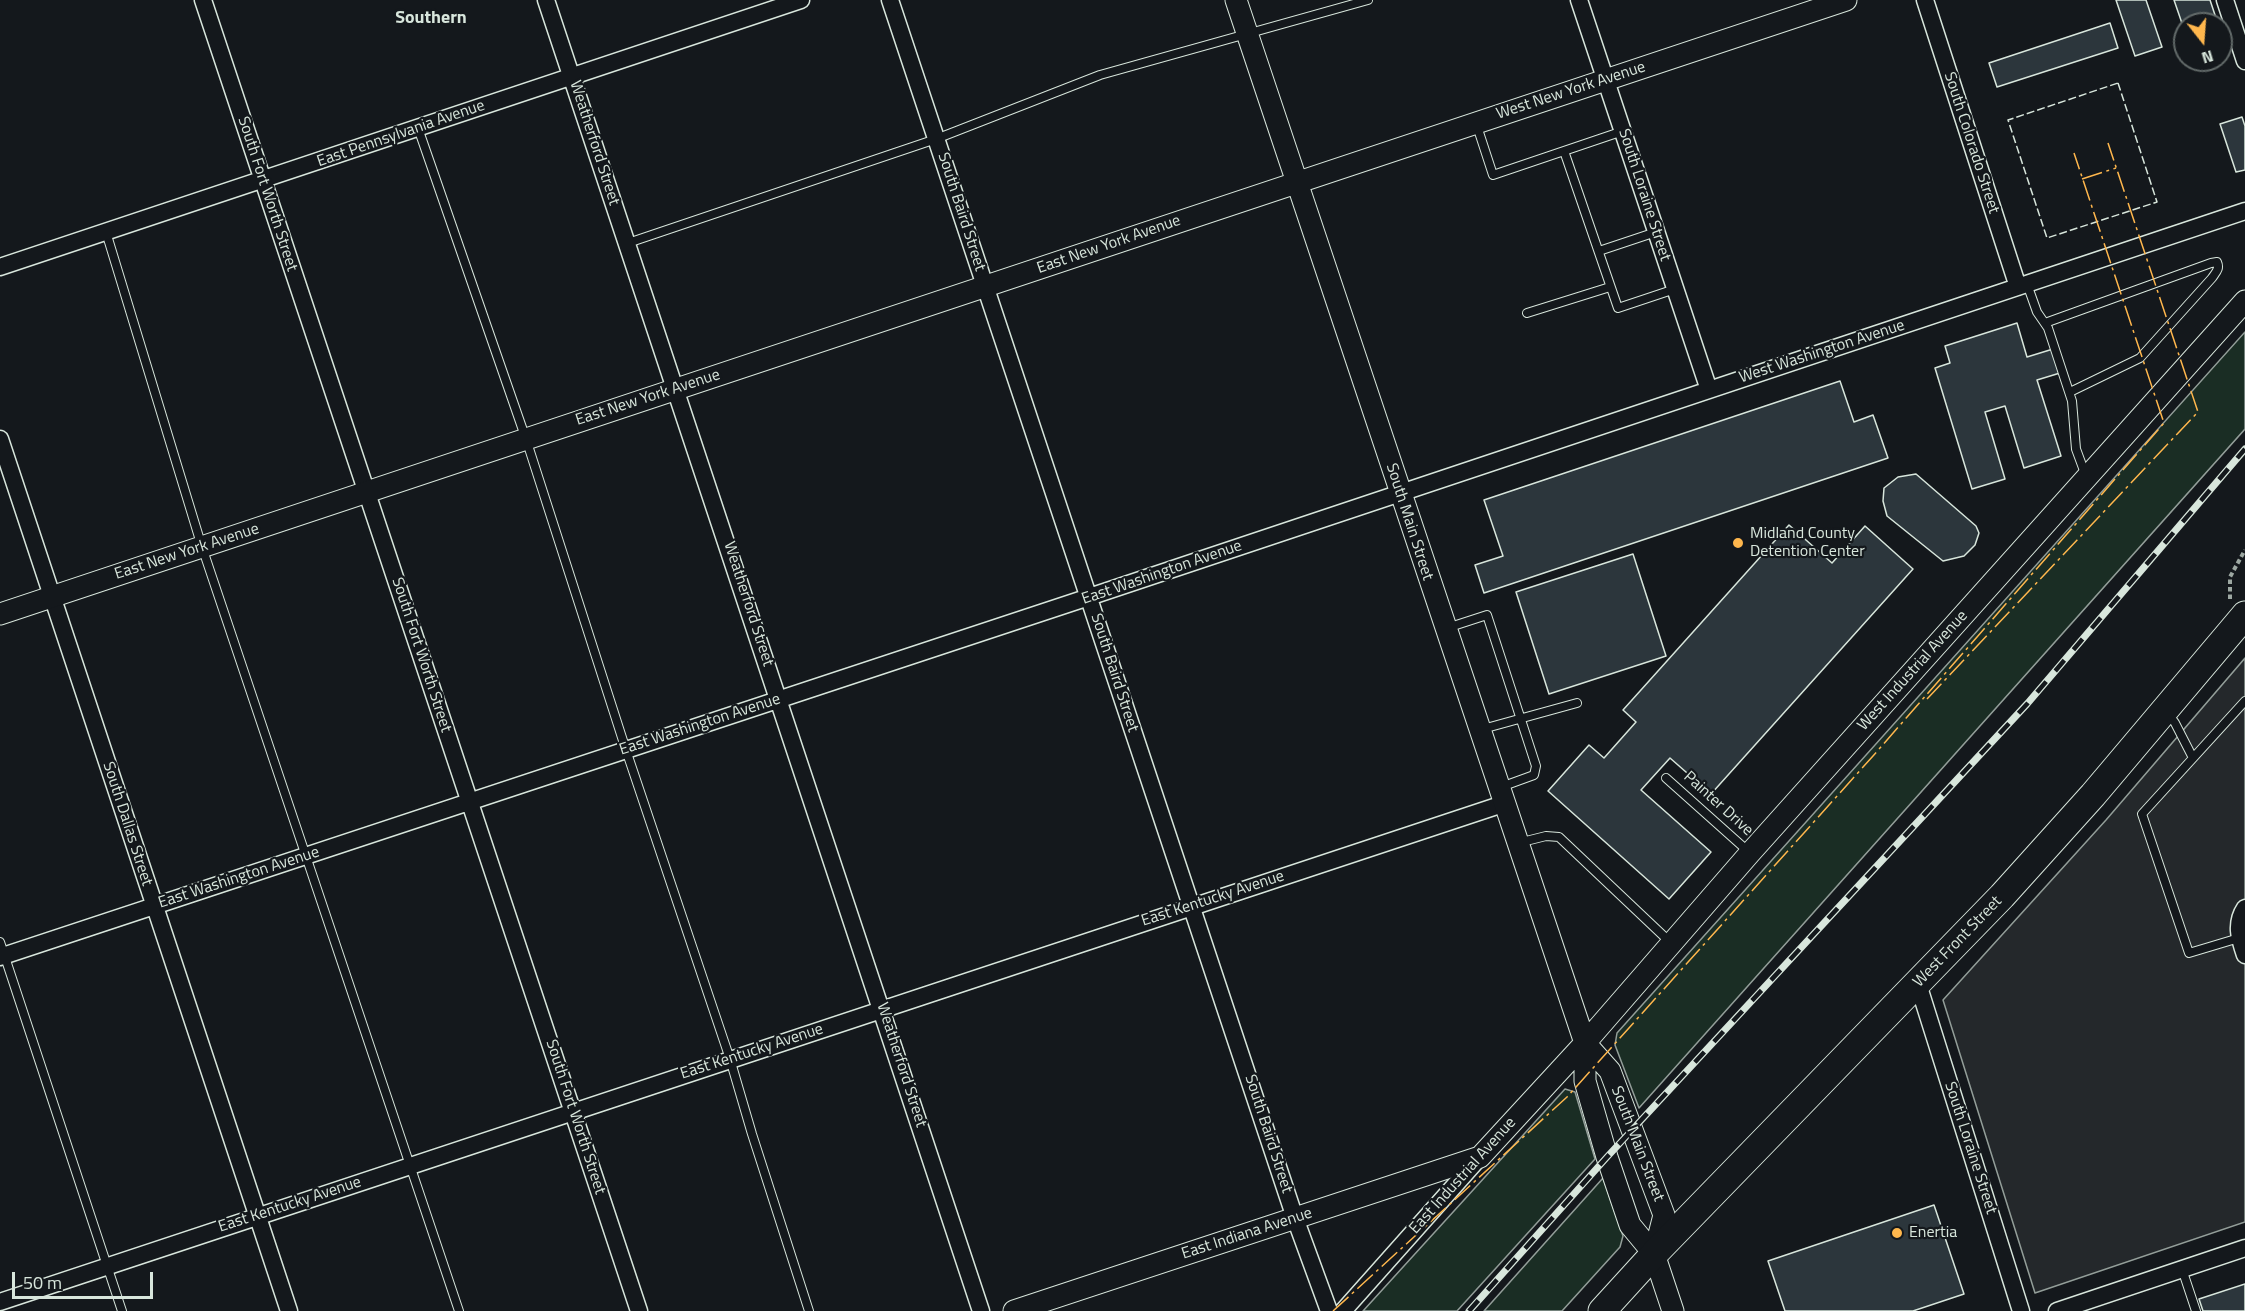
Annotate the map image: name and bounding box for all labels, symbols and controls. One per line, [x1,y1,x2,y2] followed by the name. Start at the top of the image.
[395,8,467,30] district label: Southern
[2173,12,2233,72] north arrow
[2199,44,2216,70] text: N
[1494,58,1648,124] street label: West New York Avenue
[1939,70,2003,216] street label: South Colorado Street
[565,78,623,208] street label: Weatherford Street
[315,96,487,172] street label: East Pennsylvania Avenue
[233,114,301,274] street label: South Fort Worth Street
[1614,126,1674,264] street label: South Loraine Street
[933,150,989,274] street label: South Baird Street
[1035,211,1183,279] street label: East New York Avenue
[1737,316,1907,388] street label: West Washington Avenue
[573,366,723,430] street label: East New York Avenue
[1381,461,1437,583] street label: South Main Street
[112,520,262,584] street label: East New York Avenue
[1750,524,1865,562] place label: Midland County Detention Center
[1731,536,1745,550] marker: Midland County Detention Center
[1079,537,1245,609] street label: East Washington Avenue
[719,539,777,669] street label: Weatherford Street
[387,575,455,735] street label: South Fort Worth Street
[1854,607,1972,735] street label: West Industrial Avenue
[1086,611,1142,735] street label: South Baird Street
[617,690,783,760] street label: East Washington Avenue
[98,760,156,888] street label: South Dallas Street
[1679,768,1757,840] street label: Painter Drive
[156,843,322,913] street label: East Washington Avenue
[1139,867,1287,931] street label: East Kentucky Avenue
[1910,892,2006,992] street label: West Front Street
[872,1000,930,1130] street label: Weatherford Street
[678,1020,826,1084] street label: East Kentucky Avenue
[541,1037,609,1197] street label: South Fort Worth Street
[1240,1072,1296,1196] street label: South Baird Street
[1940,1079,2000,1217] street label: South Loraine Street
[1606,1084,1668,1204] street label: South Main Street
[1406,1114,1520,1238] street label: East Industrial Avenue
[216,1173,364,1237] street label: East Kentucky Avenue
[1179,1204,1315,1264] street label: East Indiana Avenue
[1909,1223,1957,1243] place label: Enertia
[1890,1226,1904,1240] marker: Enertia
[15,1260,156,1298] scale bar
[23,1269,62,1296] text: 50 m

